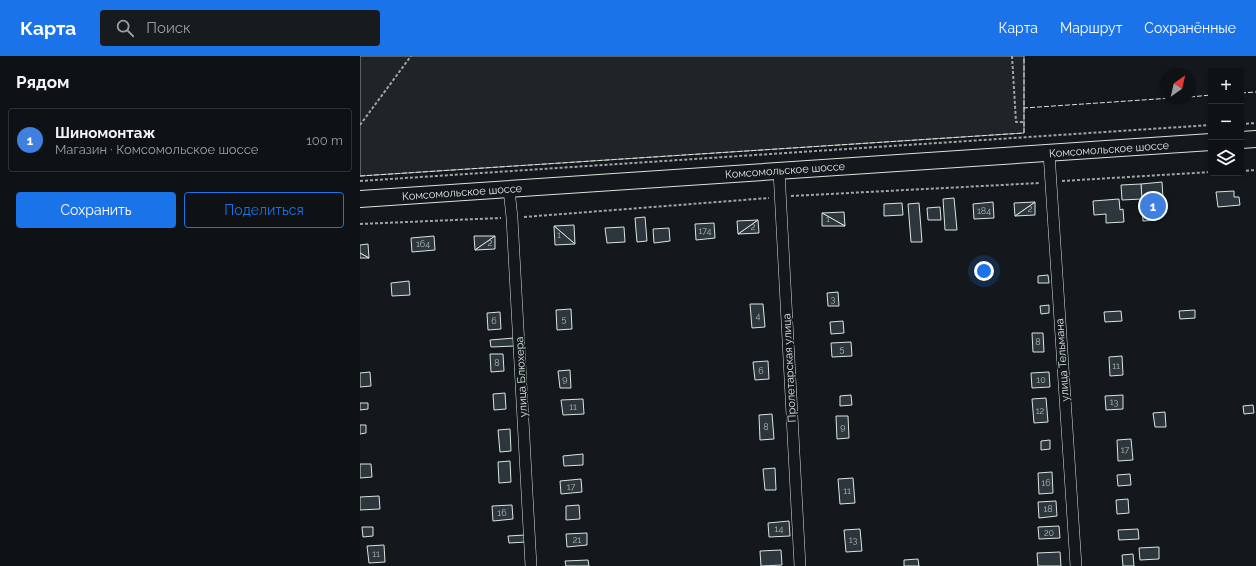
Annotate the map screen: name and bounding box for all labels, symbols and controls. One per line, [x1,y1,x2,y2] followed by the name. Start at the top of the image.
[100,10,380,46] search box
[20,17,76,39] text: Карта
[114,17,136,39] icon: search
[146,19,191,37] text: Поиск
[999,20,1038,36] text: Карта
[1060,20,1122,36] text: Маршрут
[1144,20,1236,36] text: Сохранённые
[1160,68,1196,104] north arrow
[1208,68,1244,176] map controls
[1208,68,1244,104] button: +
[16,72,69,92] text: Рядом
[1208,104,1244,140] button: −
[55,124,155,142] text: Шиномонтаж
[27,133,33,148] text: 1
[306,133,343,148] text: 100 m
[1049,139,1170,160] street label: Комсомольское шоссе
[1208,140,1244,176] button: layers
[55,142,258,157] text: Магазин · Комсомольское шоссе
[725,160,846,181] street label: Комсомольское шоссе
[402,182,523,203] street label: Комсомольское шоссе
[1140,191,1166,221] pin: 1
[16,192,176,228] button: Сохранить
[184,192,344,228] button: Поделиться
[1028,204,1033,214] house number: 2
[977,206,991,216] house number: 184
[826,214,830,224] house number: 1
[751,222,756,232] house number: 2
[698,226,712,236] house number: 174
[557,230,561,240] house number: 1
[488,238,493,248] house number: 2
[416,239,430,249] house number: 164
[974,261,994,281] your location
[831,294,836,304] house number: 3
[756,311,761,321] house number: 4
[780,313,799,423] street label: Пролетарская улица
[562,314,567,324] house number: 5
[491,316,497,326] house number: 6
[1053,318,1072,402] street label: улица Тельмана
[513,336,530,418] street label: улица Блюхера
[1035,337,1041,347] house number: 8
[840,344,845,354] house number: 5
[494,358,500,368] house number: 8
[1112,361,1120,371] house number: 11
[758,366,764,376] house number: 6
[562,374,568,384] house number: 9
[1036,375,1046,385] house number: 10
[1110,397,1119,407] house number: 13
[569,402,577,412] house number: 11
[1036,406,1045,416] house number: 12
[763,422,769,432] house number: 8
[840,422,846,432] house number: 9
[1121,445,1129,455] house number: 17
[1041,478,1051,488] house number: 16
[567,482,575,492] house number: 17
[843,486,851,496] house number: 11
[1043,504,1053,514] house number: 18
[497,508,507,518] house number: 16
[775,524,783,534] house number: 14
[1044,528,1055,538] house number: 20
[573,535,581,545] house number: 21
[849,535,858,545] house number: 13
[372,549,380,559] house number: 11

